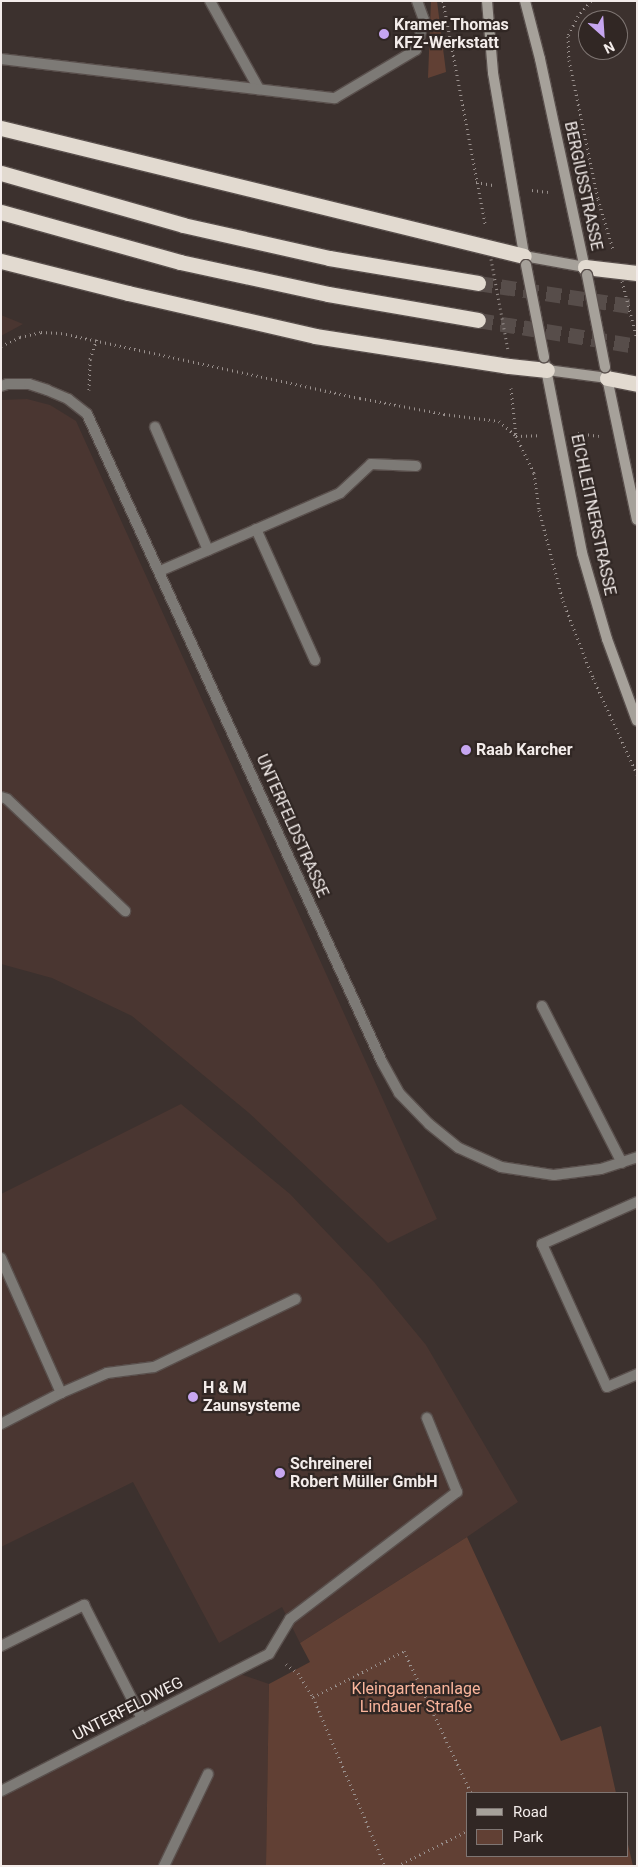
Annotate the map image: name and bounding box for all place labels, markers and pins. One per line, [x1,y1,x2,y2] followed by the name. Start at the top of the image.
[394,15,509,53] place label: Kramer Thomas KFZ-Werkstatt
[378,28,390,40] marker: Kramer Thomas KFZ-Werkstatt
[476,740,573,760] place label: Raab Karcher
[460,744,472,756] marker: Raab Karcher
[203,1378,300,1416] place label: H & M Zaunsysteme
[187,1391,199,1403] marker: H & M Zaunsysteme
[290,1454,438,1492] place label: Schreinerei Robert Müller GmbH
[274,1467,286,1479] marker: Schreinerei Robert Müller GmbH

